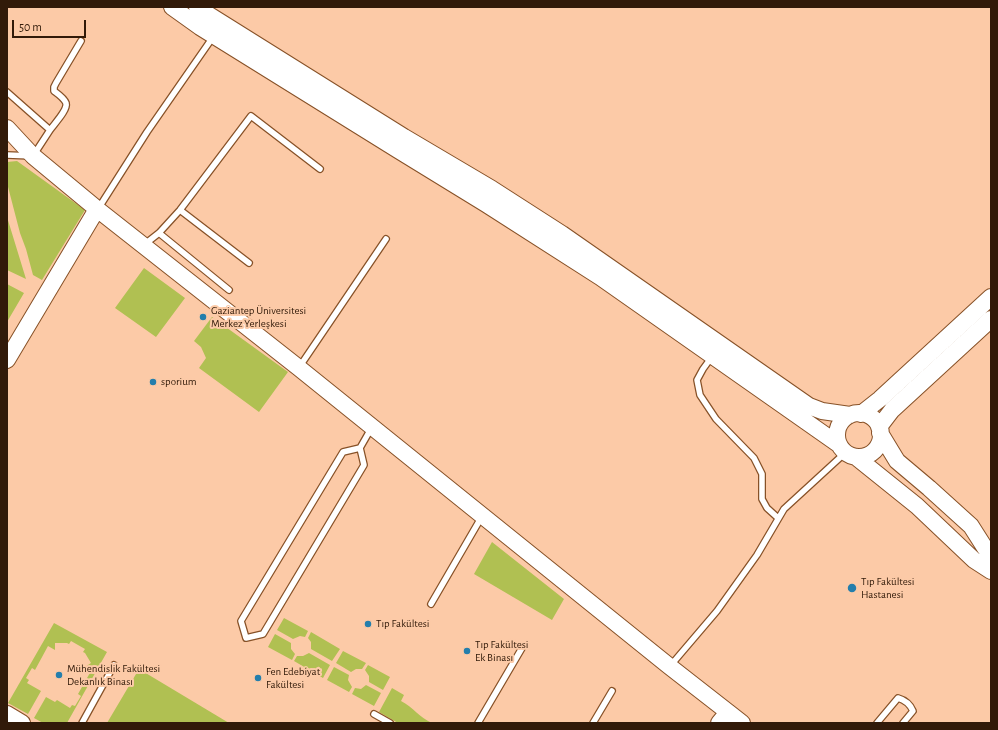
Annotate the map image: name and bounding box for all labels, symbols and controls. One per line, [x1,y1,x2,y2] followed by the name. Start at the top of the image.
[14,12,88,38] scale bar
[19,21,42,33] text: 50 m
[211,304,306,330] place label: Gaziantep Üniversitesi Merkez Yerleşkesi
[198,312,208,322] marker: Gaziantep Üniversitesi Merkez Yerleşkesi
[161,375,196,389] place label: sporium
[148,377,158,387] marker: sporium
[861,575,915,601] place label: Tıp Fakültesi Hastanesi
[846,582,858,594] marker: Tıp Fakültesi Hastanesi
[376,617,430,631] place label: Tıp Fakültesi
[363,619,373,629] marker: Tıp Fakültesi
[475,638,529,664] place label: Tıp Fakültesi Ek Binası
[462,646,472,656] marker: Tıp Fakültesi Ek Binası
[67,662,160,688] place label: Mühendislik Fakültesi Dekanlık Binası
[266,665,320,691] place label: Fen Edebiyat Fakültesi
[54,670,64,680] marker: Mühendislik Fakültesi Dekanlık Binası
[253,673,263,683] marker: Fen Edebiyat Fakültesi

